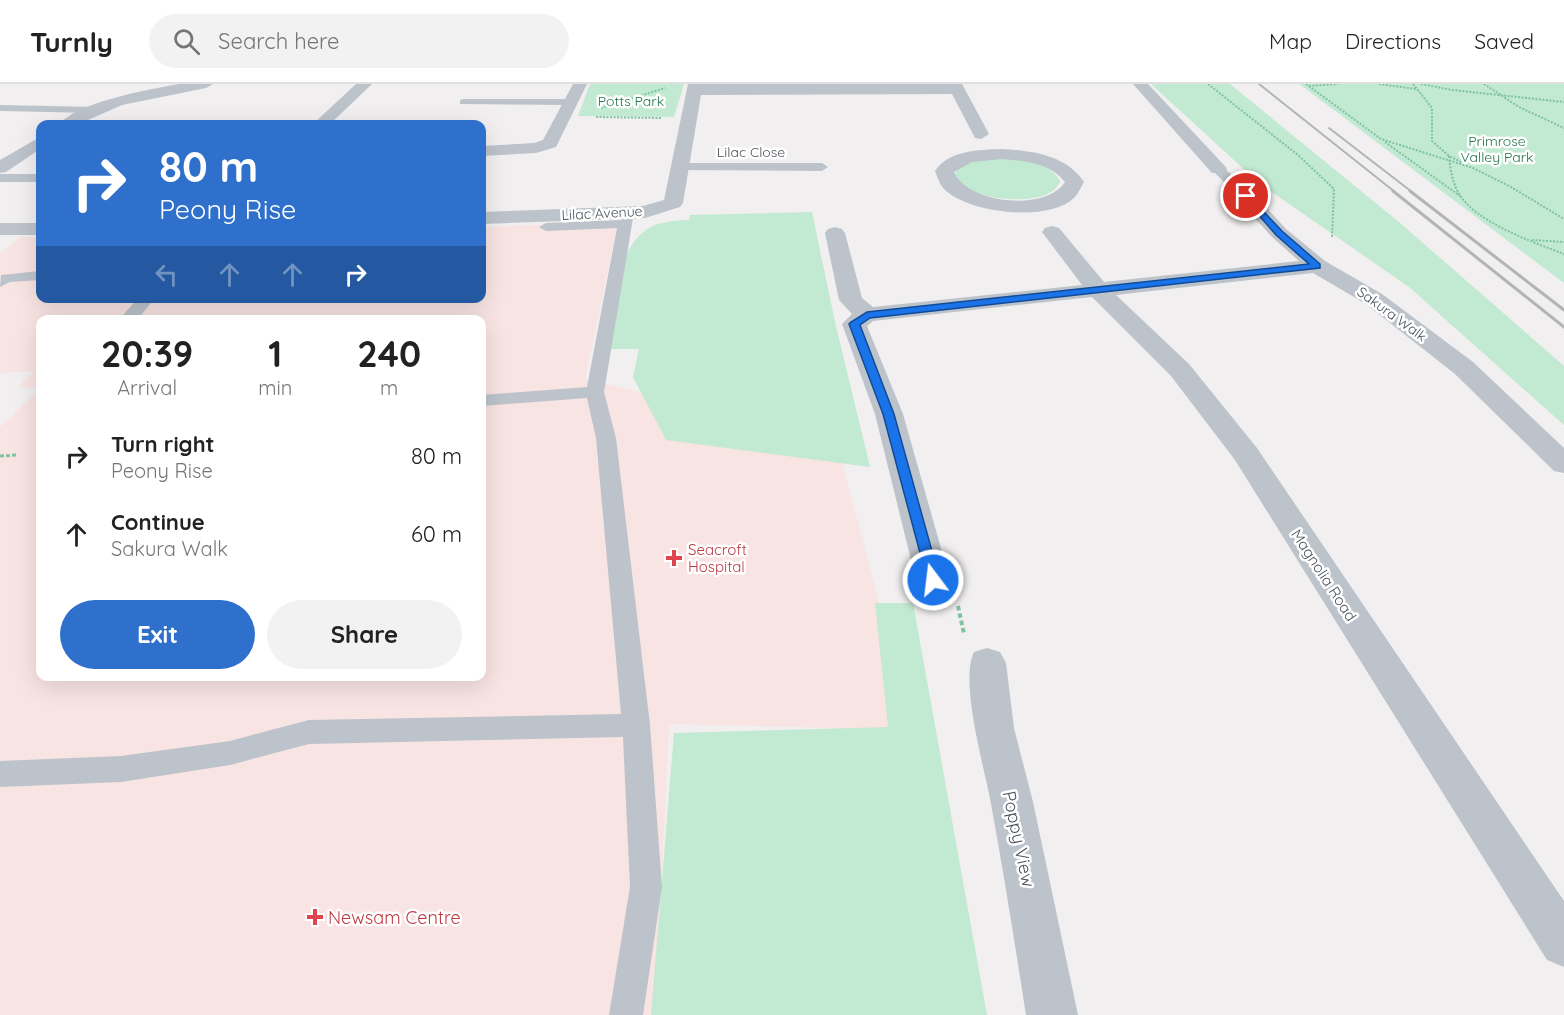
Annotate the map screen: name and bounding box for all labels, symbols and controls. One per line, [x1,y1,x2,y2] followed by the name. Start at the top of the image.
[149,14,569,68] search box
[30,24,113,59] text: Turnly
[170,25,203,58] icon: search
[218,27,339,55] text: Search here
[1269,28,1312,54] text: Map
[1345,28,1441,54] text: Directions
[1474,28,1534,54] text: Saved
[598,92,664,110] park label: Potts Park
[1460,132,1534,166] park label: Primrose Valley Park
[159,140,258,193] text: 80 m
[717,143,785,161] street label: Lilac Close
[60,144,138,222] icon: right
[1220,170,1271,221] pin
[1229,179,1262,212] icon: arrive
[159,192,296,226] text: Peony Rise
[561,202,643,224] street label: Lilac Avenue
[150,258,183,291] icon: left
[213,258,246,291] icon: ahead
[276,258,309,291] icon: ahead
[339,258,372,291] icon: right
[1354,283,1430,345] street label: Sakura Walk
[101,331,193,376] text: 20:39
[268,331,282,376] text: 1
[357,331,421,376] text: 240
[117,375,177,400] text: Arrival
[258,375,292,400] text: min
[380,375,398,400] text: m
[111,430,215,458] text: Turn right
[60,440,93,473] icon: right
[411,442,462,470] text: 80 m
[111,458,213,483] text: Peony Rise
[111,508,205,536] text: Continue
[60,518,93,551] icon: ahead
[411,520,462,548] text: 60 m
[1287,526,1361,624] street label: Magnolia Road
[111,536,228,561] text: Sakura Walk
[688,540,747,576] place label: Seacroft Hospital
[901,548,965,612] position arrow
[665,549,683,567] marker: Seacroft Hospital
[60,600,255,669] button: Exit
[267,600,462,669] button: Share
[998,789,1040,889] street label: Poppy View
[328,906,461,929] place label: Newsam Centre
[306,908,324,926] marker: Newsam Centre

